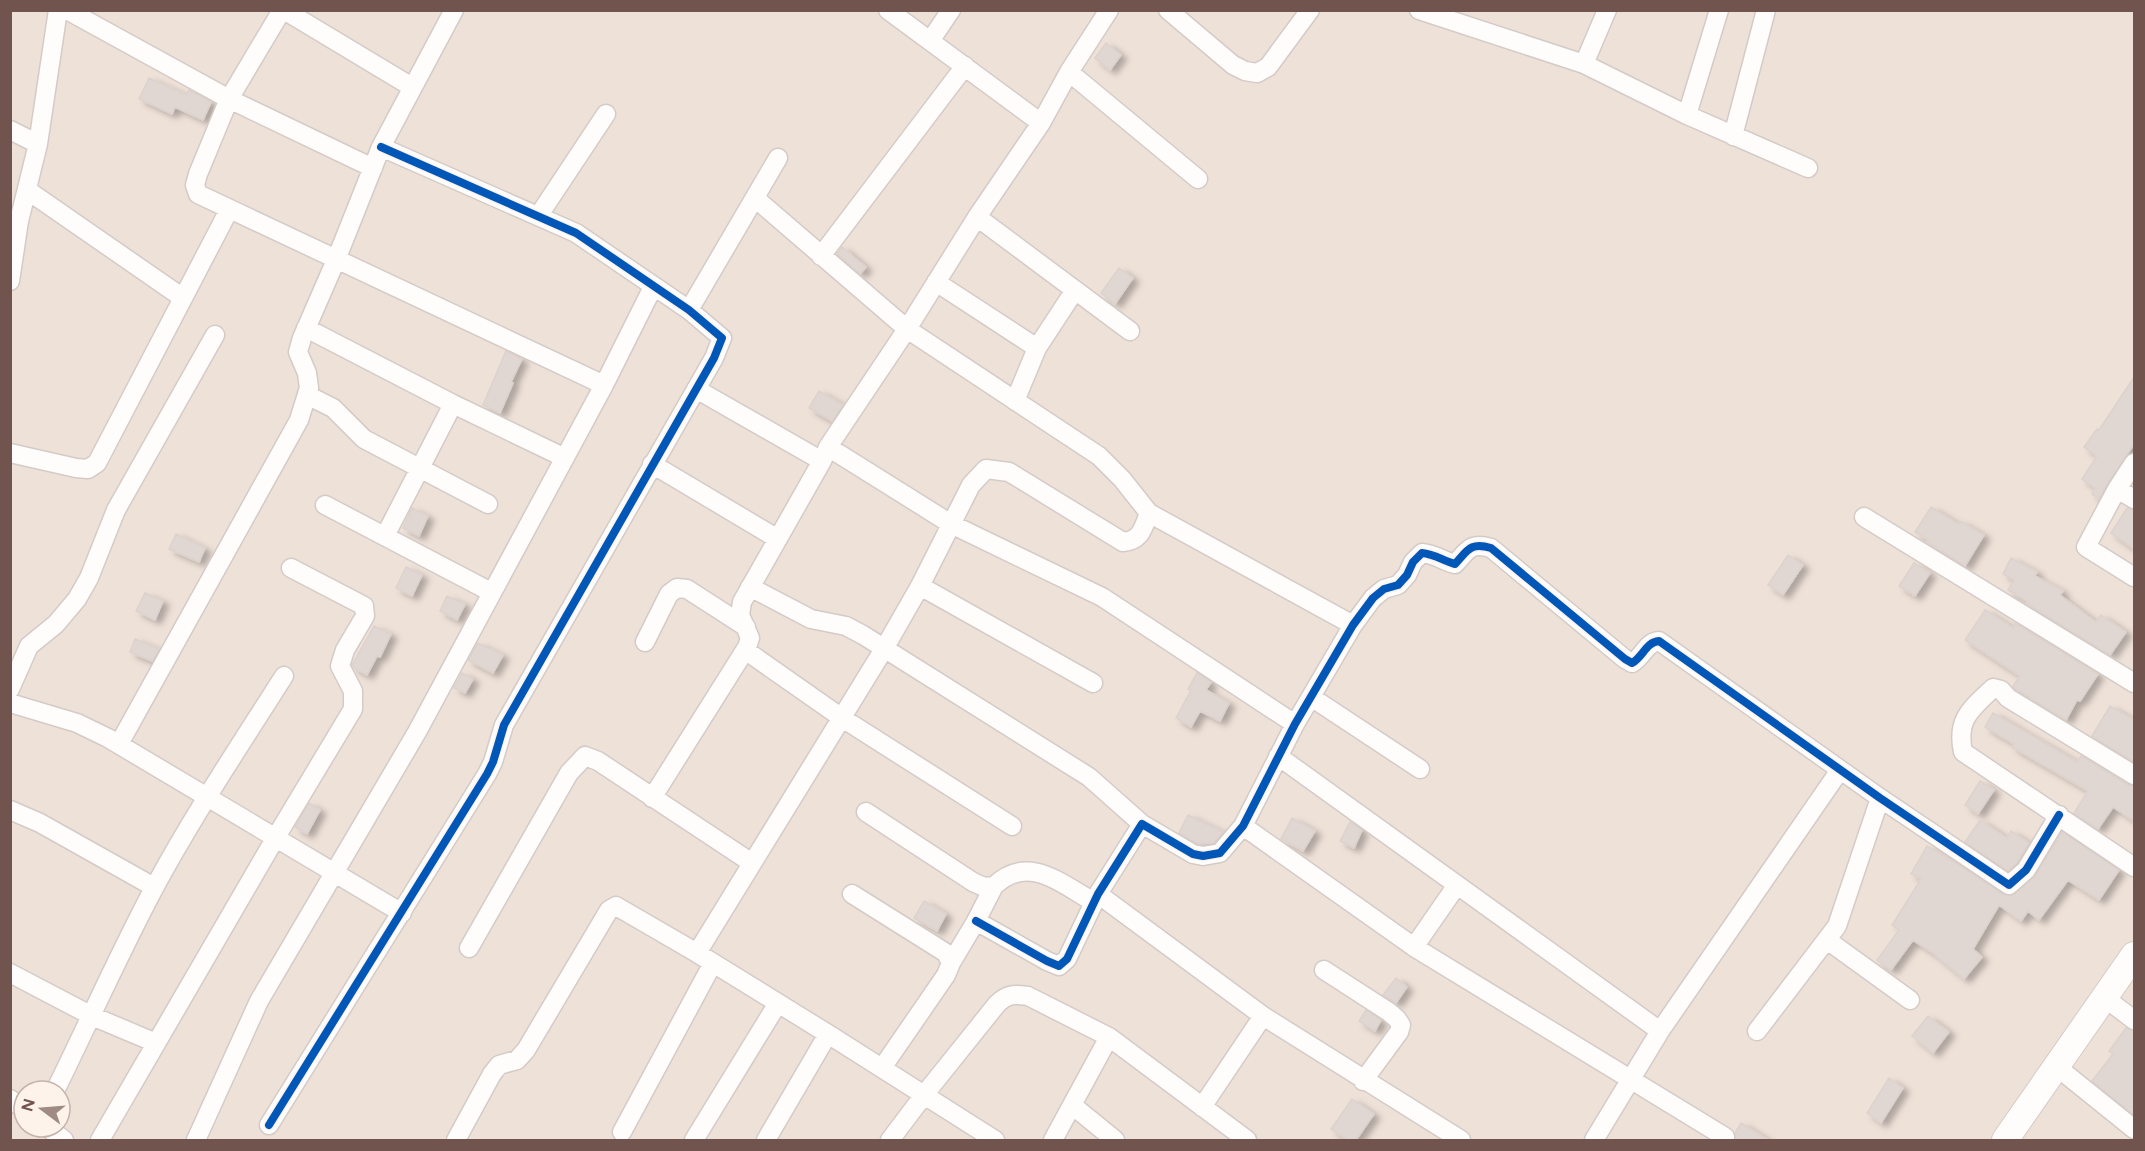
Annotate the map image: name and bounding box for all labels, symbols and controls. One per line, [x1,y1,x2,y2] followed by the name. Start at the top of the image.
[12,1079,72,1139] north arrow
[17,1096,39,1114] text: N

